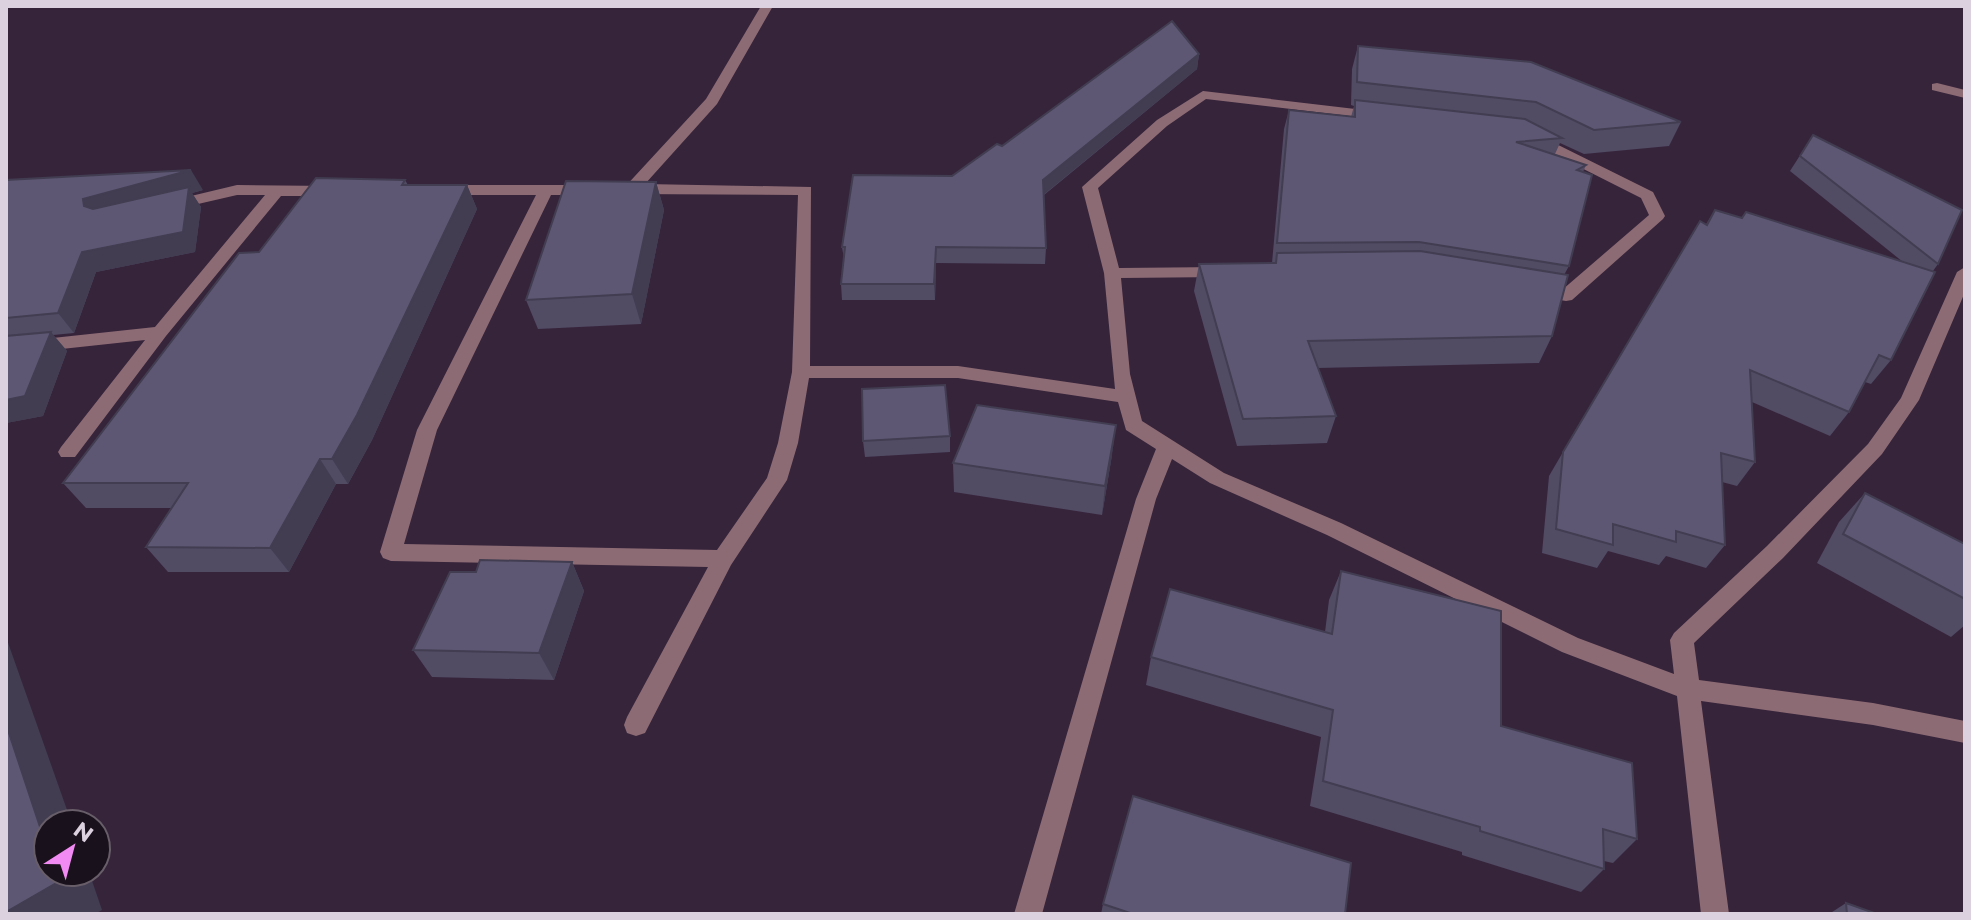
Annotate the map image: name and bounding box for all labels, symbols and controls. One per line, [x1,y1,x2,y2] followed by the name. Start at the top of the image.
[32,808,112,888] north arrow
[68,816,99,848] text: N

